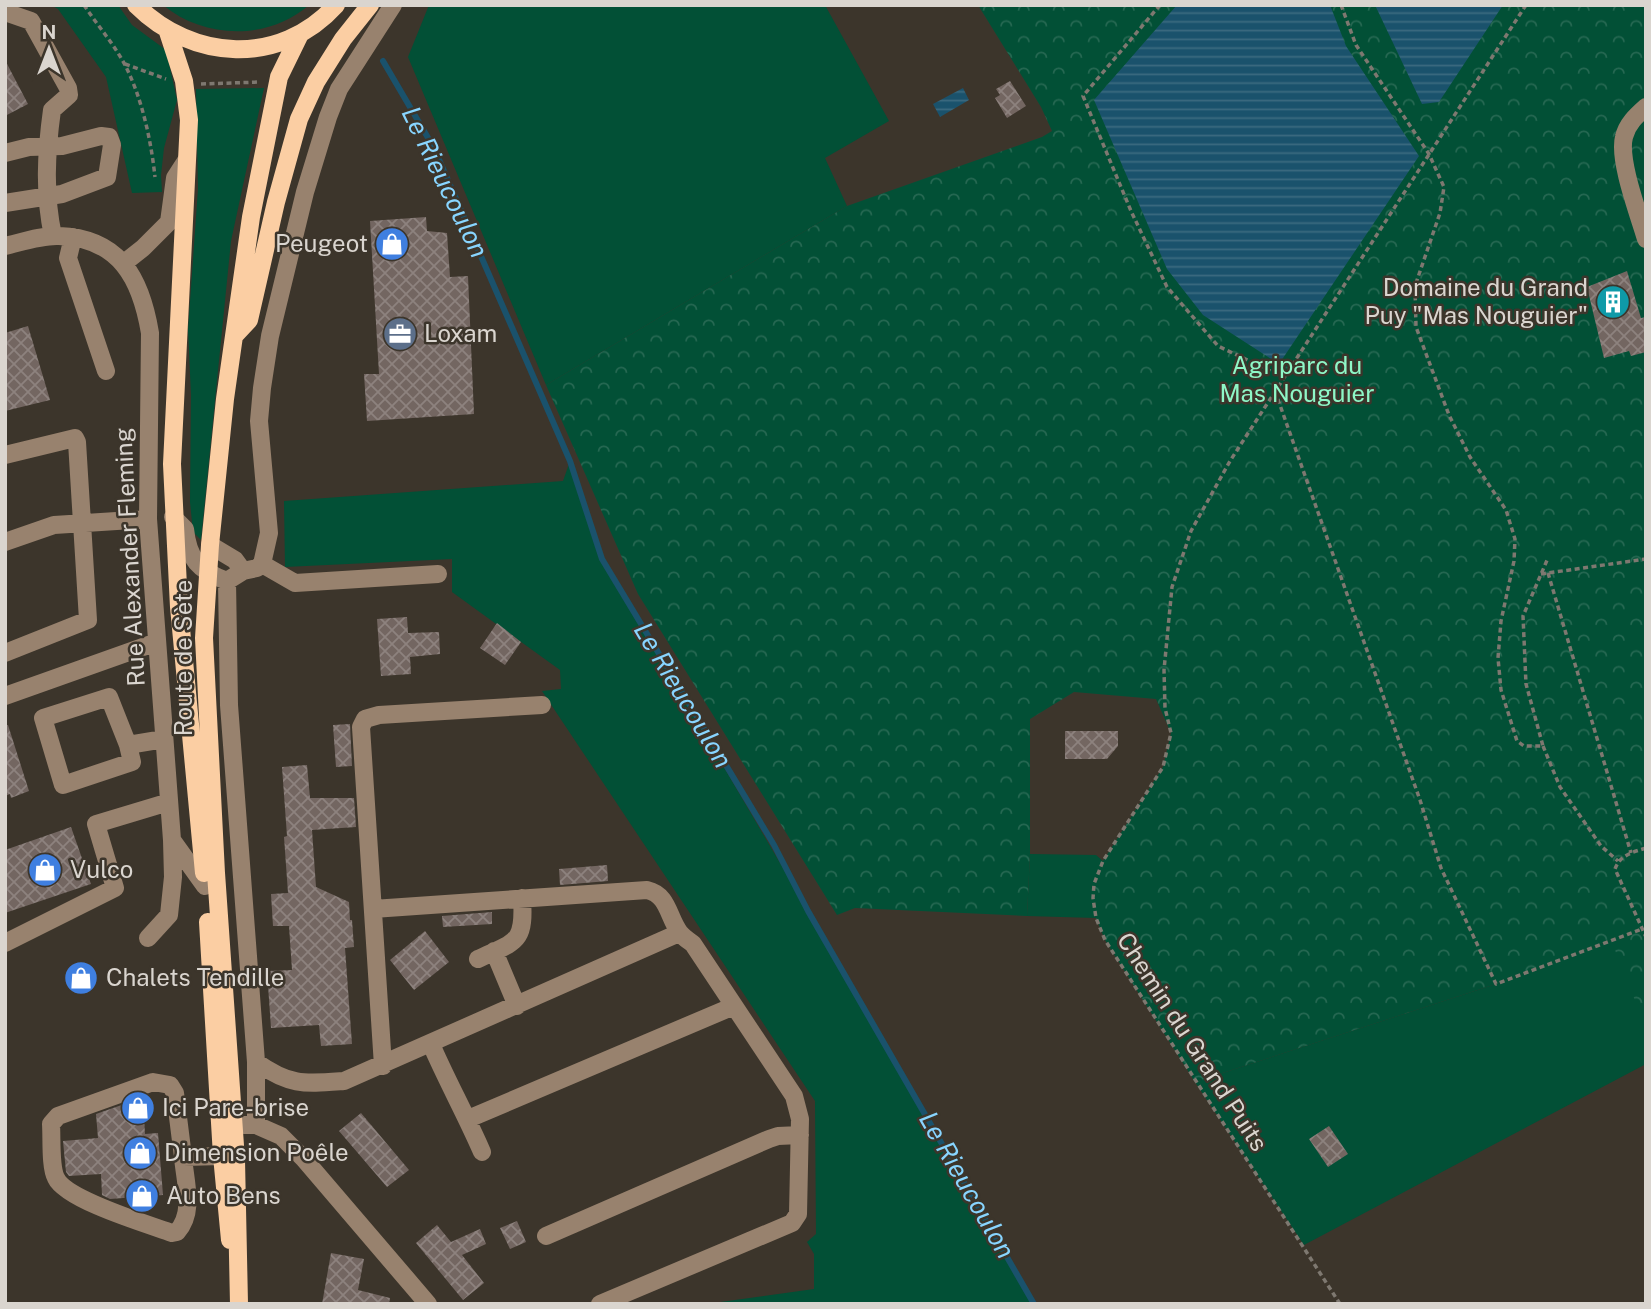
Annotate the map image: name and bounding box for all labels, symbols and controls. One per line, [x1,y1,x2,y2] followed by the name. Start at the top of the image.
[14,14,84,84] north arrow
[42,21,56,43] text: N
[396,101,495,262] water label: Le Rieucoulon
[373,225,411,263] shop icon: Peugeot
[275,229,368,257] place label: Peugeot
[1365,273,1588,329] place label: Domaine du Grand Puy "Mas Nouguier"
[1594,283,1632,321] building icon: Domaine du Grand Puy "Mas Nouguier"
[381,315,419,353] office icon: Loxam
[424,319,497,347] place label: Loxam
[1219,351,1375,407] park label: Agriparc du Mas Nouguier
[108,427,150,687] street label: Rue Alexander Fleming
[169,580,197,736] street label: Route de Sète
[628,616,739,773] water label: Le Rieucoulon
[26,851,64,889] shop icon: Vulco
[70,855,133,883] place label: Vulco
[1112,927,1274,1156] street label: Chemin du Grand Puits
[62,959,100,997] shop icon: Chalets Tendille
[106,963,284,991] place label: Chalets Tendille
[119,1089,157,1127] shop icon: Ici Pare-brise
[162,1093,309,1121] place label: Ici Pare-brise
[913,1106,1022,1264] water label: Le Rieucoulon
[121,1134,159,1172] shop icon: Dimension Poêle
[164,1138,349,1166] place label: Dimension Poêle
[123,1177,161,1215] shop icon: Auto Bens
[166,1181,281,1209] place label: Auto Bens

